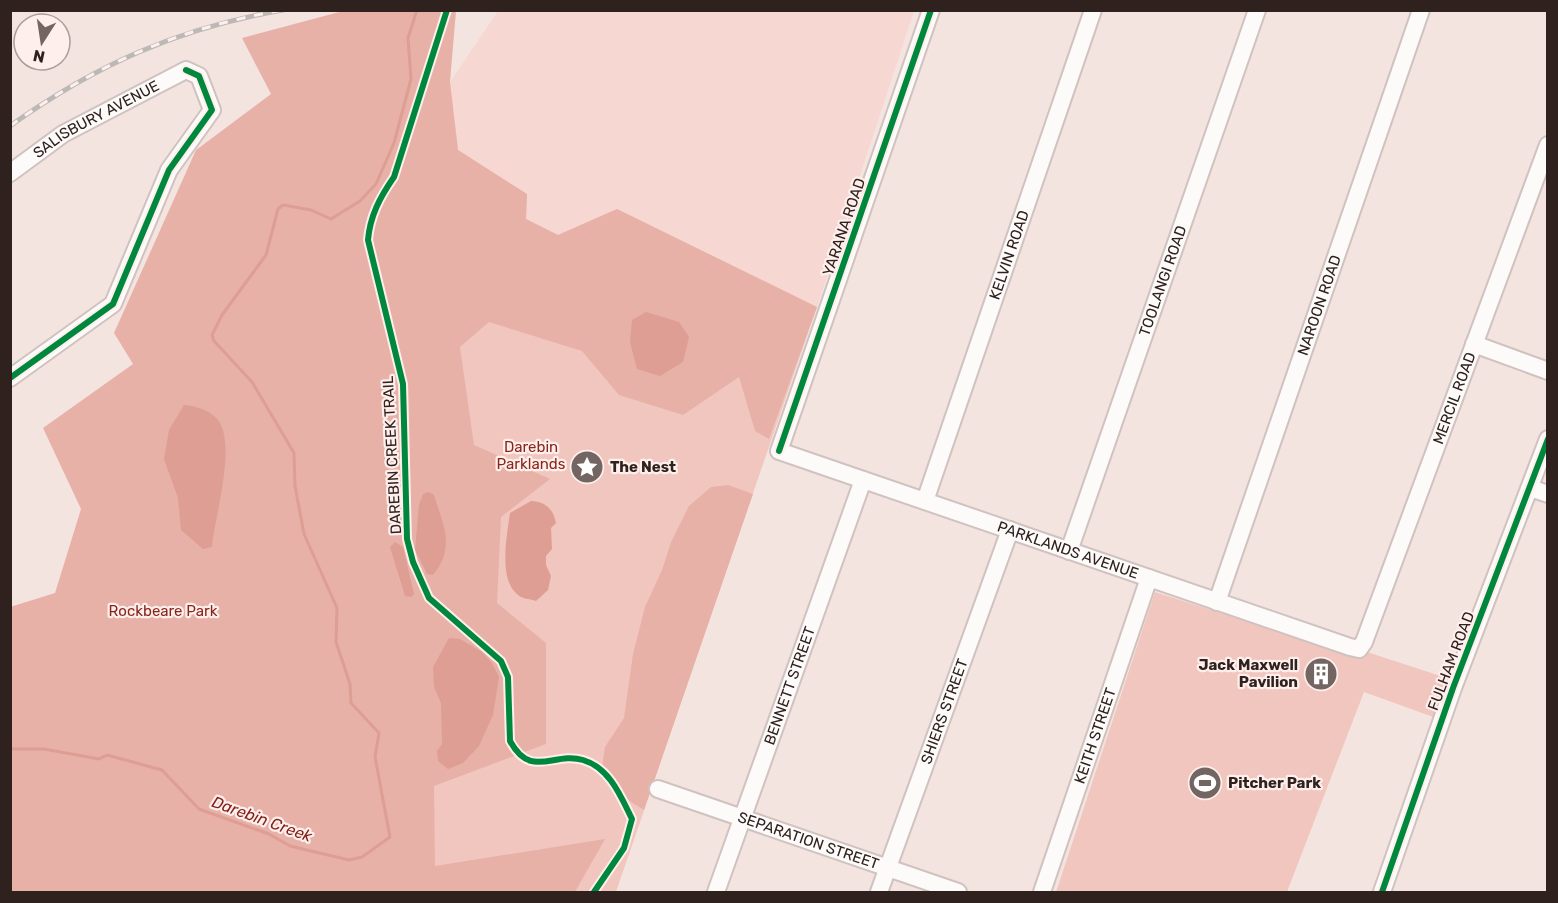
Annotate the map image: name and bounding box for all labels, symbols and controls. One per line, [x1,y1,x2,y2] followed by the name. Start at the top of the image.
[12,12,72,72] north arrow
[31,46,47,67] text: N
[30,77,162,162] street label: SALISBURY AVENUE
[819,176,869,278] street label: YARANA ROAD
[986,208,1033,302] street label: KELVIN ROAD
[1135,223,1190,339] street label: TOOLANGI ROAD
[1294,253,1345,358] street label: NAROON ROAD
[1429,350,1480,447] street label: MERCIL ROAD
[379,375,405,535] street label: DAREBIN CREEK TRAIL
[497,438,566,473] park label: Darebin Parklands
[569,449,605,485] place icon: The Nest
[610,458,676,476] place label: The Nest
[995,518,1141,583] street label: PARKLANDS AVENUE
[109,602,218,620] park label: Rockbeare Park
[1424,609,1478,713] street label: FULHAM ROAD
[760,624,819,747] street label: BENNETT STREET
[917,656,972,767] street label: SHIERS STREET
[1198,656,1298,691] place label: Jack Maxwell Pavilion
[1303,656,1339,692] building icon: Jack Maxwell Pavilion
[1071,685,1120,786] street label: KEITH STREET
[1187,765,1223,801] sports icon: Pitcher Park
[1228,774,1321,792] place label: Pitcher Park
[209,792,315,846] water label: Darebin Creek
[735,808,882,873] street label: SEPARATION STREET

